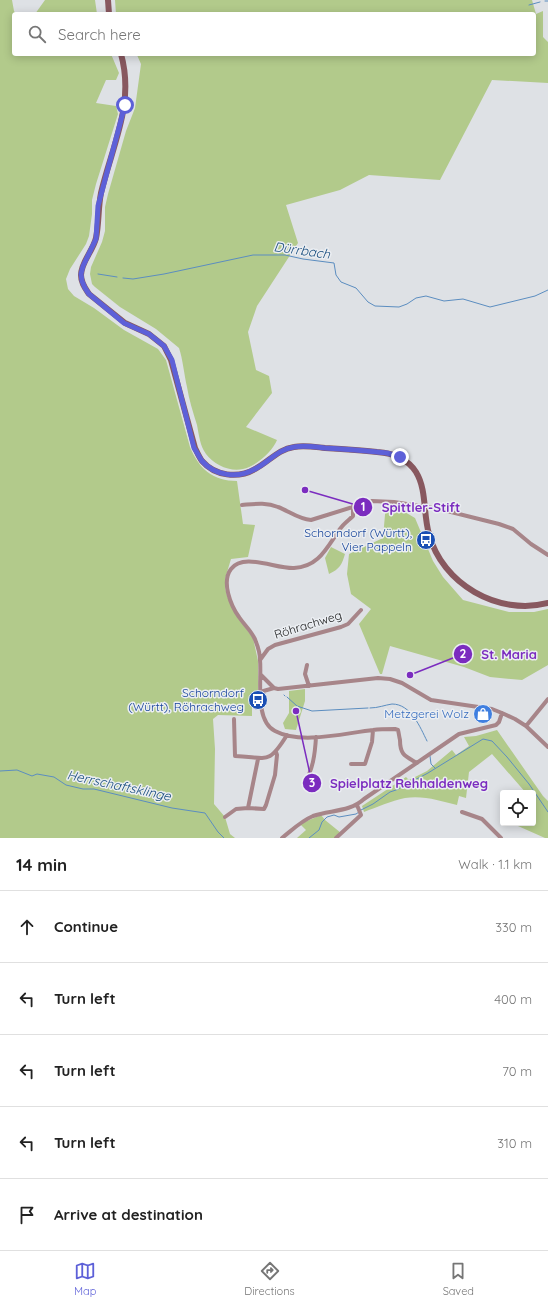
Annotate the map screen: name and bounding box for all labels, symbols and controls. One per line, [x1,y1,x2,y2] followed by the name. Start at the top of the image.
[12,12,536,56] search box
[26,23,48,45] icon: search
[58,25,141,44] text: Search here
[116,96,134,114] route start
[273,238,332,262] water label: Dürrbach
[391,448,409,466] route end
[353,495,468,520] callout: Spittler-Stift
[361,499,365,514] text: 1
[382,499,460,515] text: Spittler-Stift
[304,525,412,554] place label: Schorndorf (Württ), Vier Pappeln
[415,529,437,551] bus stop icon: Schorndorf (Württ), Vier Pappeln
[272,607,344,642] street label: Röhrachweg
[453,642,545,667] callout: St. Maria
[460,646,467,661] text: 2
[481,646,537,662] text: St. Maria
[128,685,245,714] place label: Schorndorf (Württ), Röhrachweg
[247,689,269,711] bus stop icon: Schorndorf (Württ), Röhrachweg
[472,703,494,725] shop icon: Metzgerei Wolz
[384,706,469,721] place label: Metzgerei Wolz
[66,766,173,804] water label: Herrschaftsklinge
[302,771,496,796] callout: Spielplatz Rehhaldenweg
[309,775,315,790] text: 3
[330,775,488,791] text: Spielplatz Rehhaldenweg
[500,790,536,826] map controls
[500,790,536,826] button: locate
[16,854,67,875] text: 14 min
[458,856,532,872] text: Walk · 1.1 km
[16,916,38,938] icon: ahead
[54,917,118,936] text: Continue
[495,919,532,935] text: 330 m
[16,988,38,1010] icon: left
[54,989,116,1008] text: Turn left
[494,991,532,1007] text: 400 m
[16,1060,38,1082] icon: left
[54,1061,116,1080] text: Turn left
[502,1063,532,1079] text: 70 m
[16,1132,38,1154] icon: left
[54,1133,116,1152] text: Turn left
[497,1135,532,1151] text: 310 m
[16,1204,38,1226] icon: arrive
[54,1205,203,1224] text: Arrive at destination
[74,1260,96,1298] tab: Map
[244,1260,295,1298] tab: Directions
[443,1260,474,1298] tab: Saved

